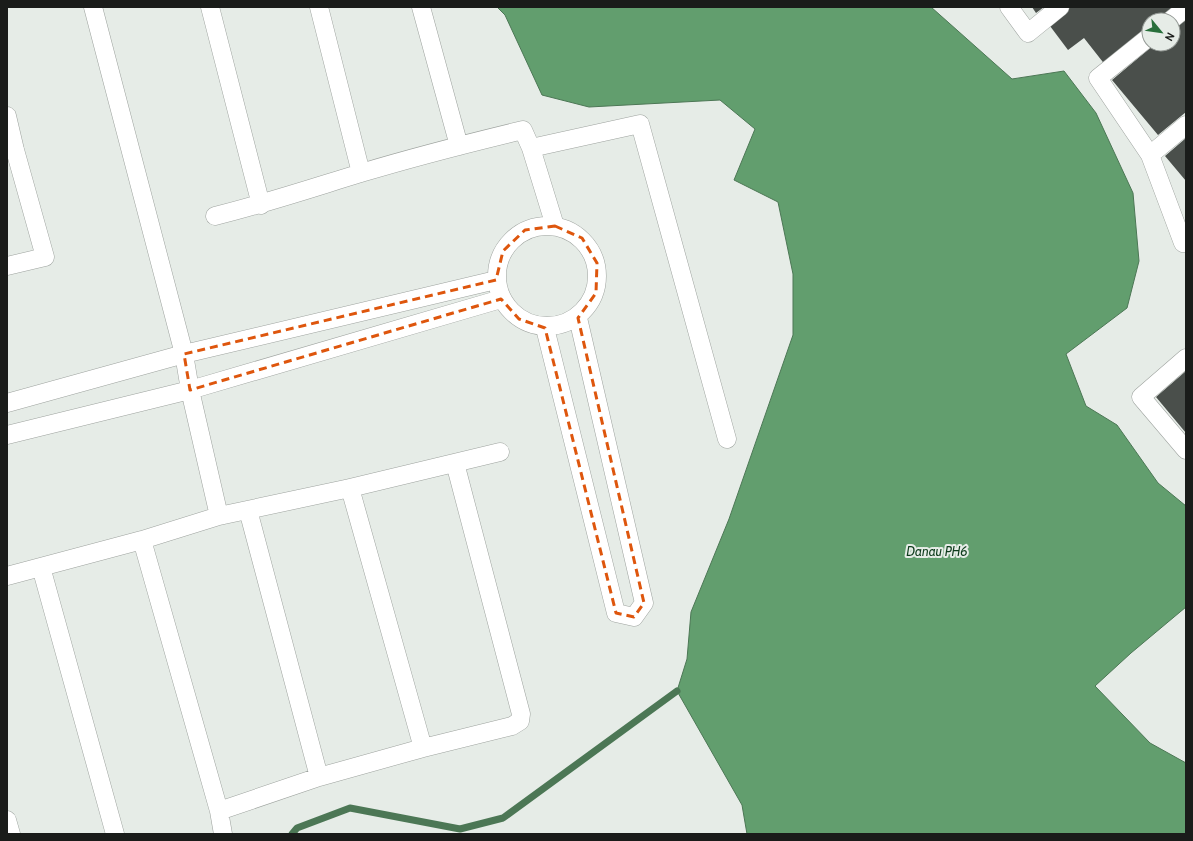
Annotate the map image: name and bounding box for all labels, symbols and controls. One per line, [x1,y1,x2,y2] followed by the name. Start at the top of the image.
[1141,12,1181,52] north arrow
[1162,30,1178,44] text: N
[906,543,968,559] water label: Danau PH6

